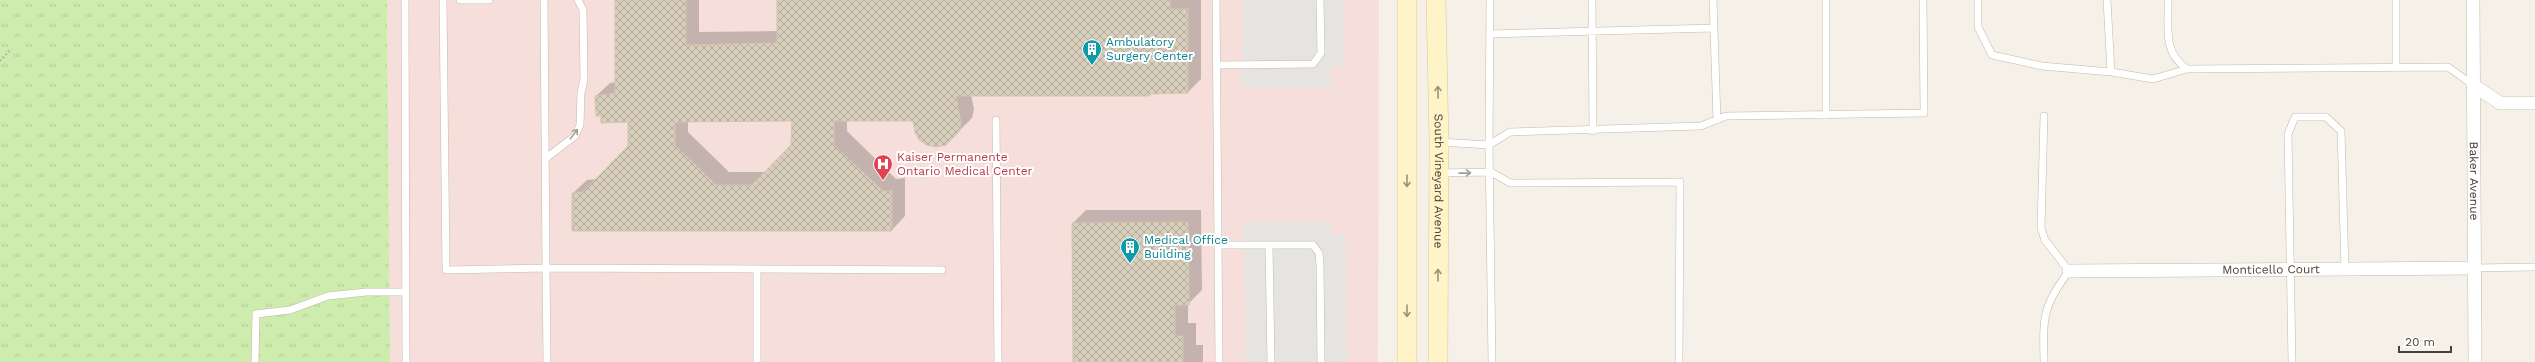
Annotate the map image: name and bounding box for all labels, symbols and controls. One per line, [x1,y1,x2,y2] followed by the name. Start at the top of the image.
[1106,35,1193,63] place label: Ambulatory Surgery Center
[1081,38,1103,66] building icon: Ambulatory Surgery Center
[1434,86,1442,99] one-way arrow
[1431,113,1446,248] street label: South Vineyard Avenue
[570,128,578,139] one-way arrow
[2467,141,2481,221] street label: Baker Avenue
[897,150,1033,178] place label: Kaiser Permanente Ontario Medical Center
[872,153,894,181] hospital icon: Kaiser Permanente Ontario Medical Center
[1458,169,1471,177] one-way arrow
[1403,174,1411,187] one-way arrow
[1144,233,1228,261] place label: Medical Office Building
[1119,236,1141,264] building icon: Medical Office Building
[2222,262,2320,277] street label: Monticello Court
[1434,269,1442,282] one-way arrow
[1403,304,1411,317] one-way arrow
[2399,328,2451,354] scale bar
[2405,335,2435,349] text: 20 m

